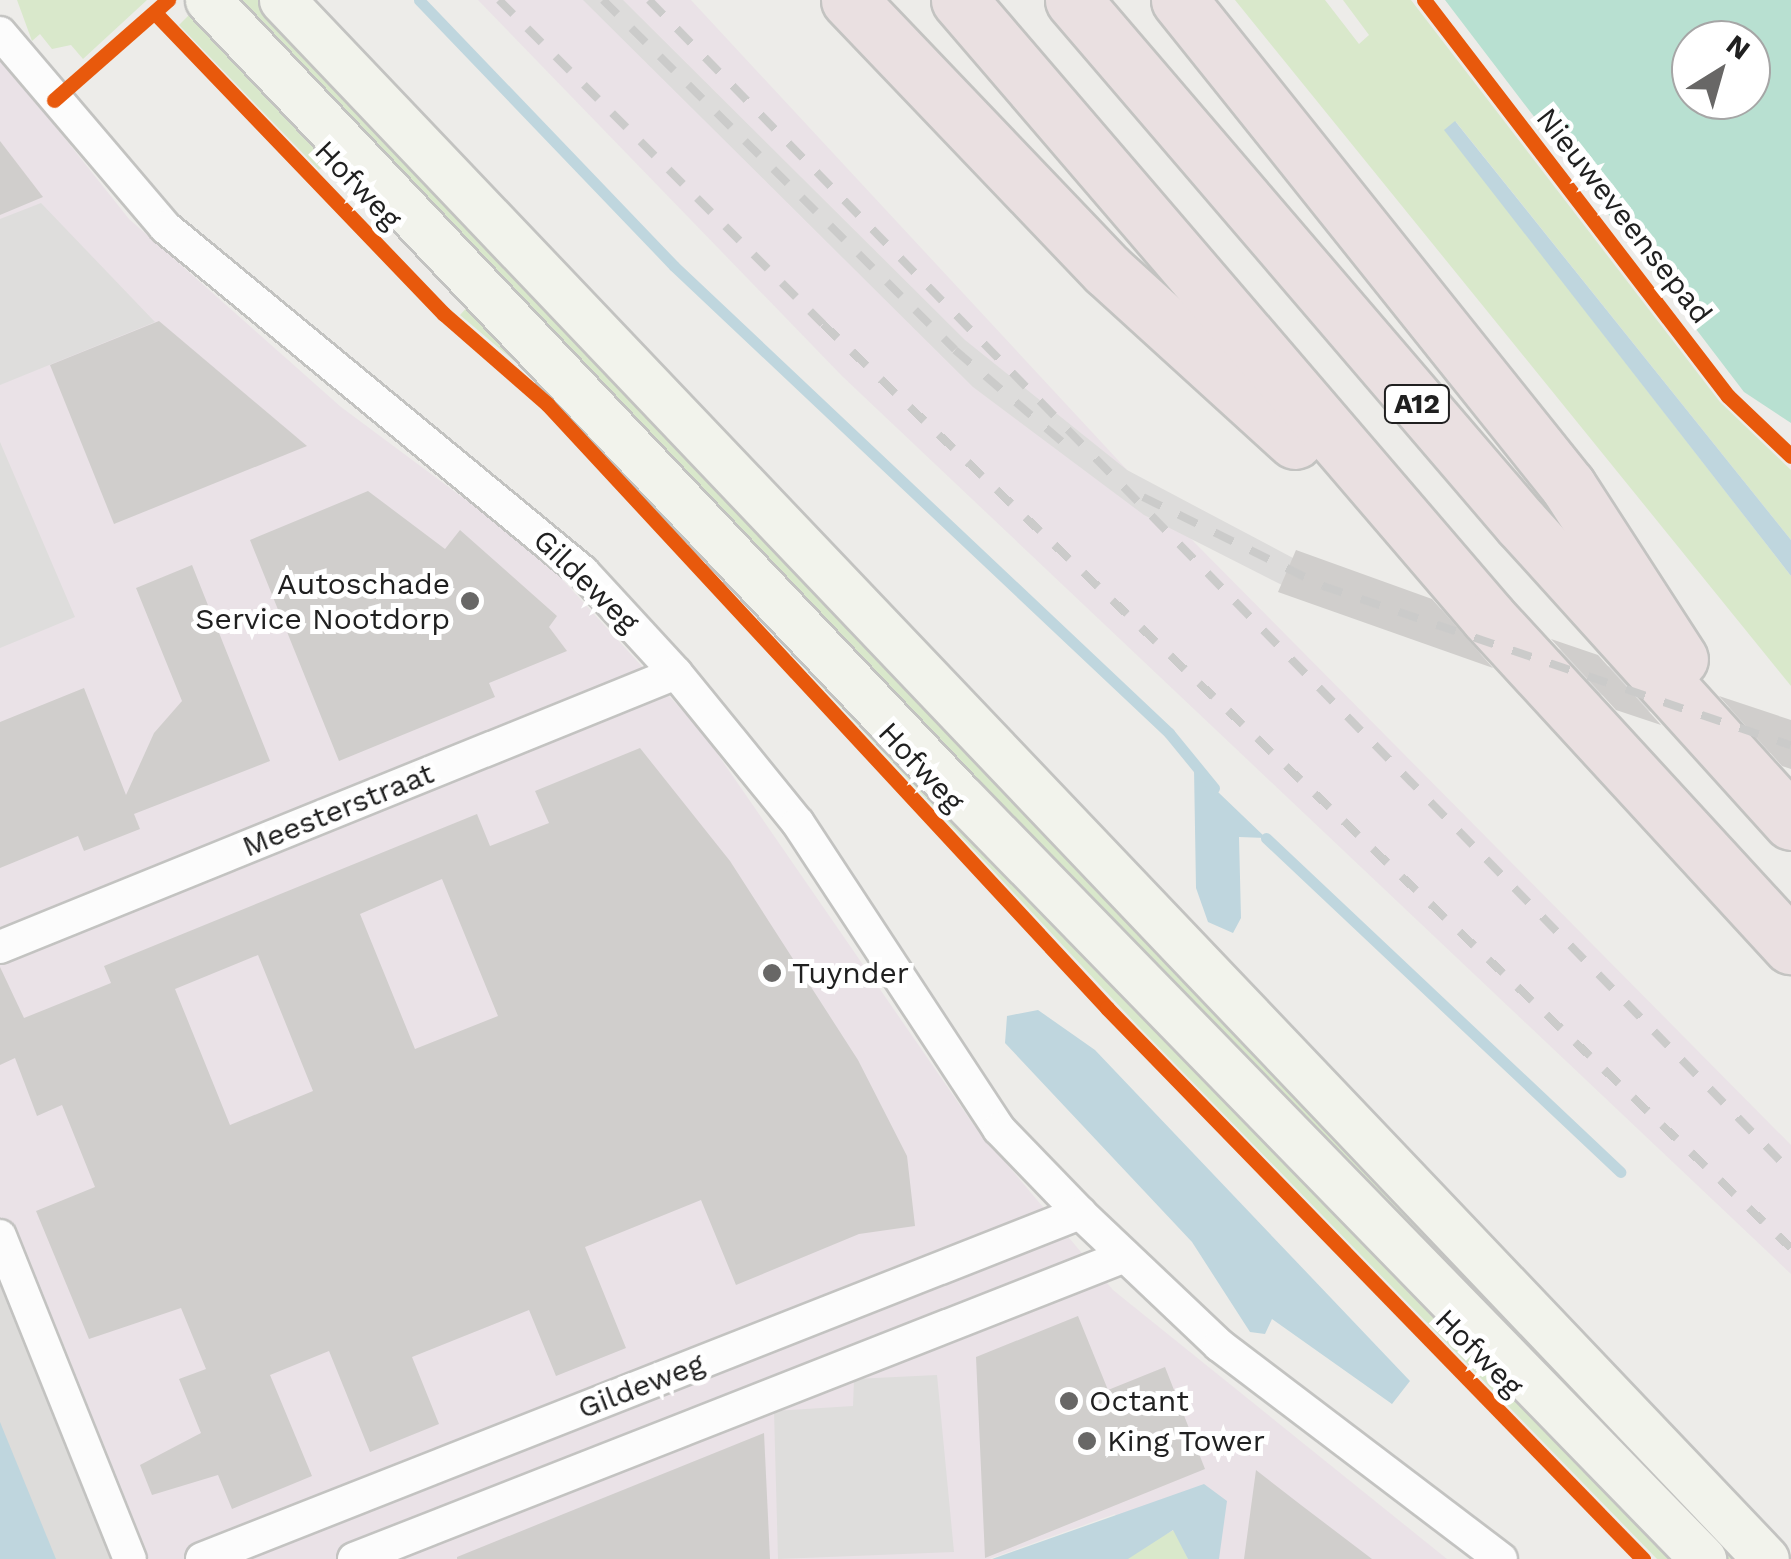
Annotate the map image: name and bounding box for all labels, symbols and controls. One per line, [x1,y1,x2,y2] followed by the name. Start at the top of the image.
[1671,20,1771,120] north arrow
[1720,28,1756,67] text: N
[1529,101,1719,331] street label: Nieuweveensepad
[307,133,409,237] street label: Hofweg
[1382,381,1452,427] road number: A12
[526,522,646,640] street label: Gildeweg
[195,566,450,636] place label: Autoschade Service Nootdorp
[459,590,481,612] marker: Autoschade Service Nootdorp
[871,715,971,819] street label: Hofweg
[237,755,439,865] street label: Meesterstraat
[792,955,909,991] place label: Tuynder
[761,962,783,984] marker: Tuynder
[1428,1302,1530,1404] street label: Hofweg
[573,1345,709,1427] street label: Gildeweg
[1089,1383,1189,1419] place label: Octant
[1058,1390,1080,1412] marker: Octant
[1107,1423,1266,1459] place label: King Tower
[1076,1430,1098,1452] marker: King Tower

